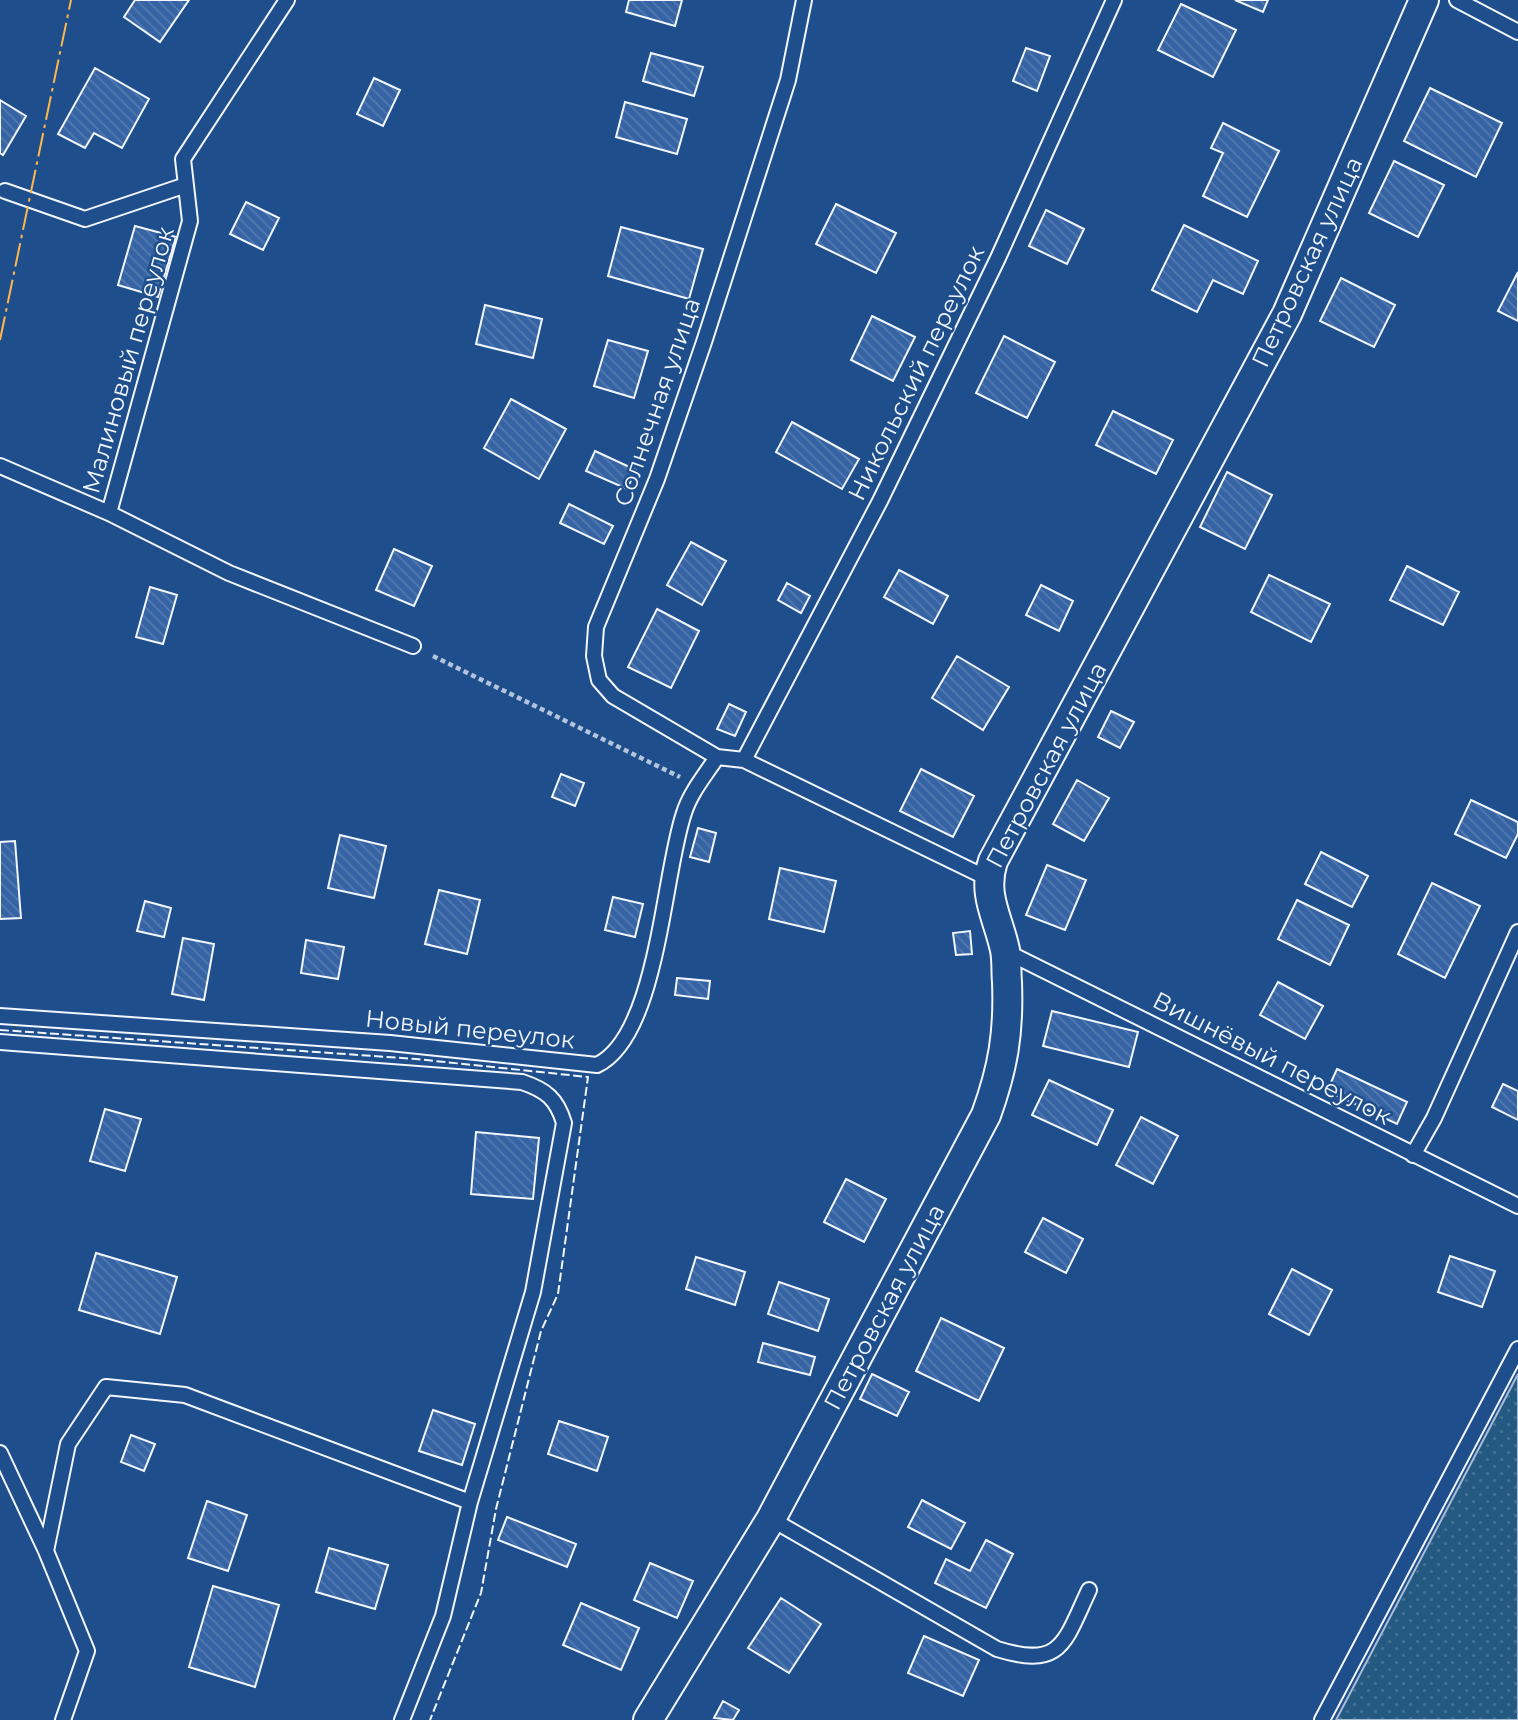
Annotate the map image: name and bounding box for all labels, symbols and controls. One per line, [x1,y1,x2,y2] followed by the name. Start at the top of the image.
[1246,152,1368,372] street label: Петровская улица
[76,223,180,497] street label: Малиновый переулок
[842,241,990,505] street label: Никольский переулок
[608,294,706,510] street label: Солнечная улица
[980,657,1112,873] street label: Петровская улица
[1148,985,1396,1131] street label: Вишнёвый переулок
[364,1004,576,1054] street label: Новый переулок
[818,1199,950,1415] street label: Петровская улица

